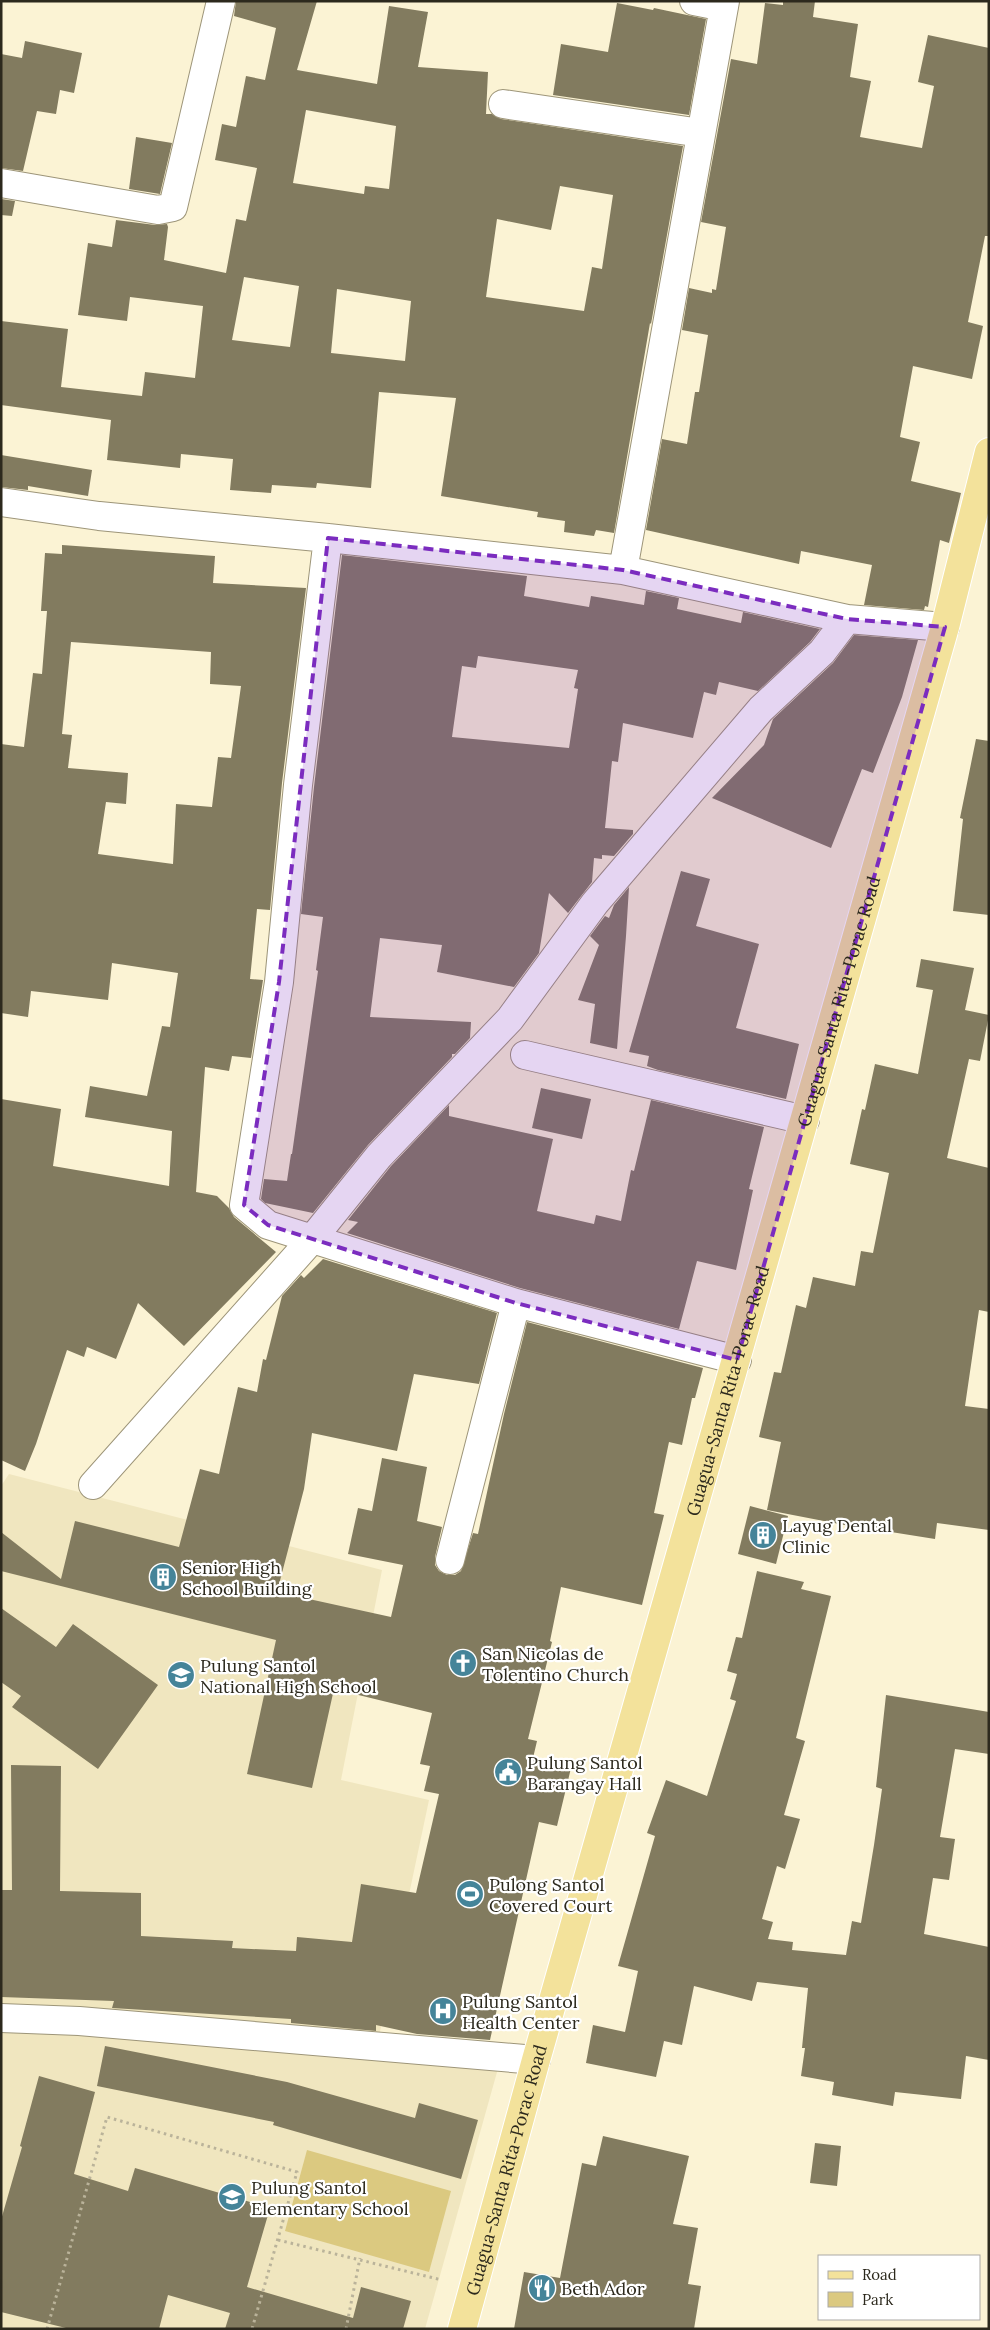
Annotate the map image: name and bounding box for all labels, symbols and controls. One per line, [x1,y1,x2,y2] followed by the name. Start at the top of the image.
[792,873,885,1129] street label: Guagua-Santa Rita-Porac Road
[680,1263,774,1519] street label: Guagua-Santa Rita-Porac Road
[782,1514,892,1558] place label: Layug Dental Clinic
[748,1520,778,1550] building icon: Layug Dental Clinic
[182,1556,313,1600] place label: Senior High School Building
[148,1562,178,1592] building icon: Senior High School Building
[482,1642,629,1686] place label: San Nicolas de Tolentino Church
[448,1648,478,1678] church icon: San Nicolas de Tolentino Church
[200,1654,377,1698] place label: Pulung Santol National High School
[166,1660,196,1690] school or university icon: Pulung Santol National High School
[527,1751,643,1795] place label: Pulung Santol Barangay Hall
[493,1757,523,1787] public building icon: Pulung Santol Barangay Hall
[489,1873,612,1917] place label: Pulong Santol Covered Court
[455,1879,485,1909] sports icon: Pulong Santol Covered Court
[462,1990,580,2034] place label: Pulung Santol Health Center
[428,1996,458,2026] hospital icon: Pulung Santol Health Center
[460,2042,551,2298] street label: Guagua-Santa Rita-Porac Road
[251,2176,409,2220] place label: Pulung Santol Elementary School
[217,2182,247,2212] school or university icon: Pulung Santol Elementary School
[818,2255,980,2320] legend
[862,2265,897,2284] text: Road
[527,2273,557,2303] restaurant icon: Beth Ador
[561,2277,645,2300] place label: Beth Ador
[862,2290,893,2309] text: Park

